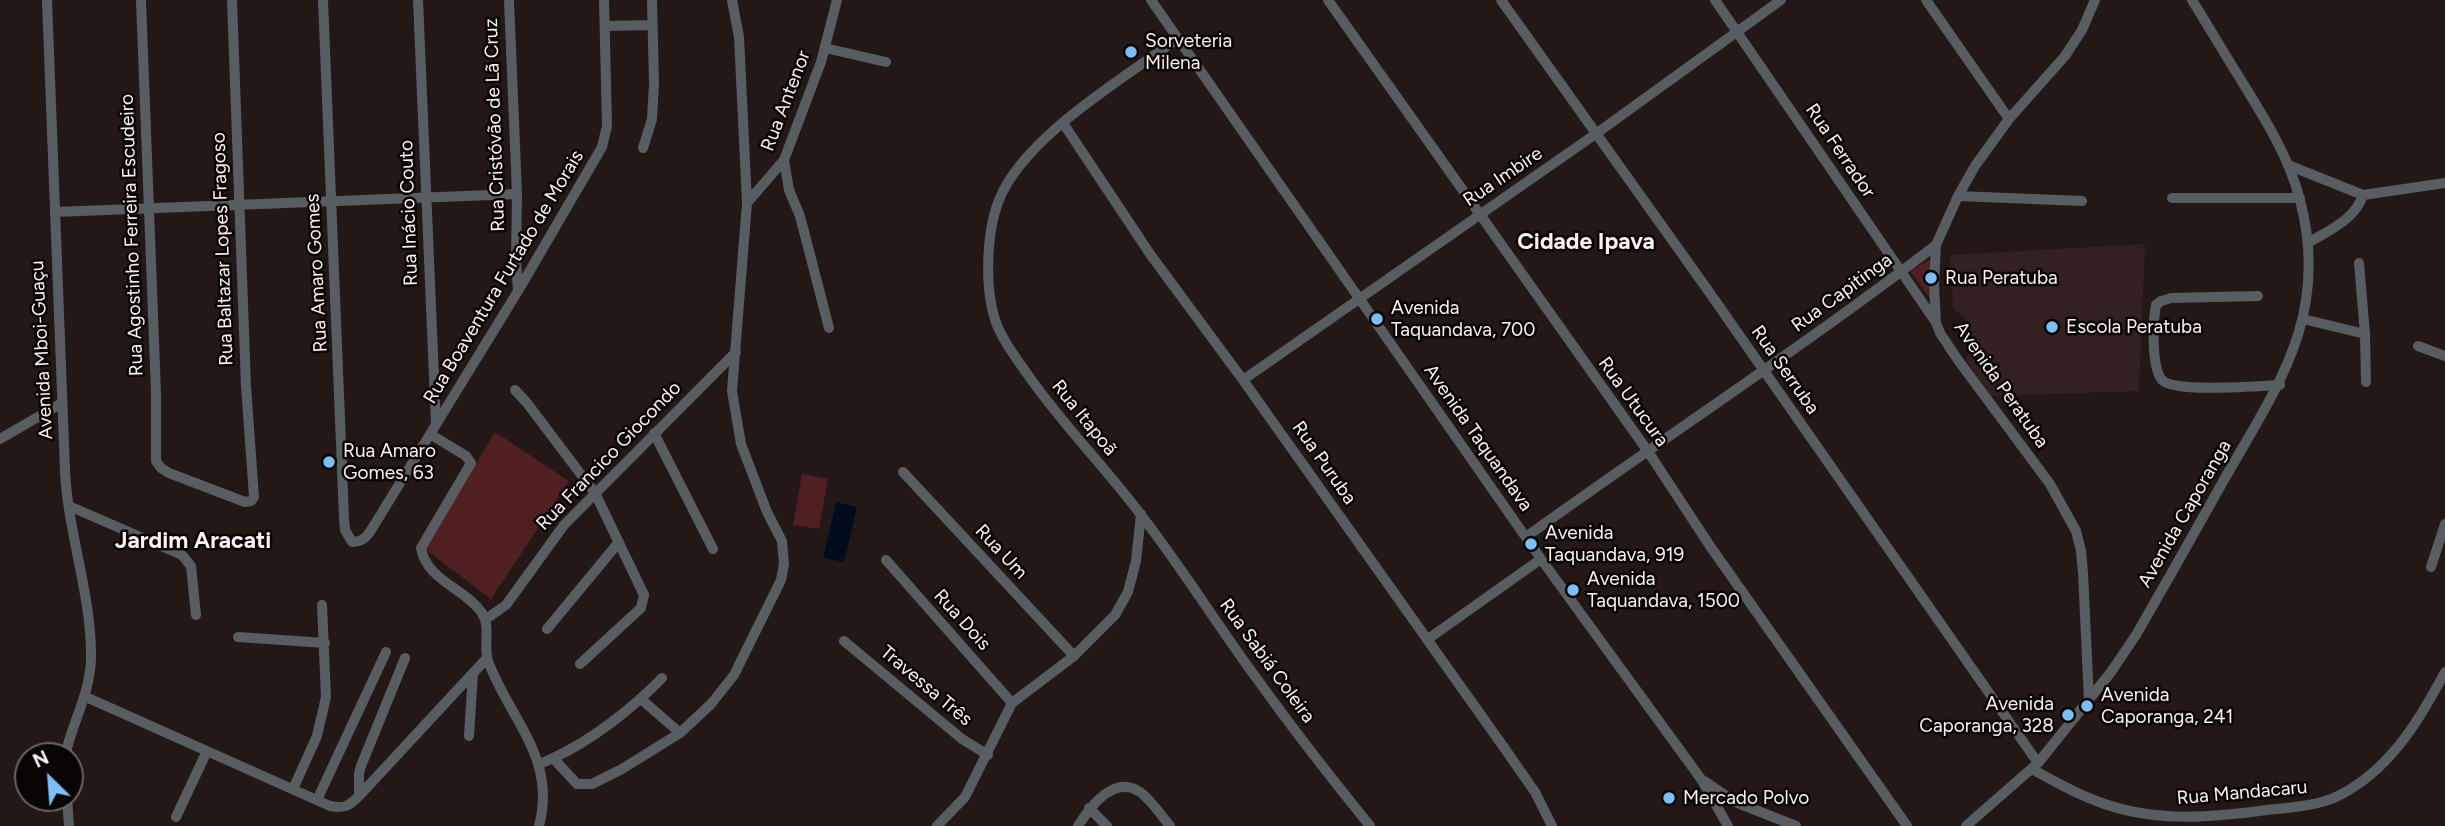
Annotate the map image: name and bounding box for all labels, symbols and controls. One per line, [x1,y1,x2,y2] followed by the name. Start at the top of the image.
[480,18,510,232] street label: Rua Cristóvão de Lã Cruz
[1145,30,1232,74] place label: Sorveteria Milena
[1123,44,1139,60] marker: Sorveteria Milena
[756,47,816,155] street label: Rua Antenor
[116,93,148,377] street label: Rua Agostinho Ferreira Escudeiro
[1800,100,1880,202] street label: Rua Ferrador
[208,132,238,366] street label: Rua Baltazar Lopes Fragoso
[395,140,423,286] street label: Rua Inácio Couto
[1459,142,1547,212] street label: Rua Imbire
[419,146,589,408] street label: Rua Boaventura Furtado de Morais
[301,193,333,353] street label: Rua Amaro Gomes
[1517,228,1655,256] district label: Cidade Ipava
[1787,249,1897,337] street label: Rua Capitinga
[26,260,58,440] street label: Avenida Mboi-Guaçu
[1945,267,2058,289] place label: Rua Peratuba
[1923,270,1939,286] marker: Rua Peratuba
[1391,297,1535,341] place label: Avenida Taquandava, 700
[1369,311,1385,327] marker: Avenida Taquandava, 700
[2066,316,2202,338] place label: Escola Peratuba
[1949,317,2053,453] street label: Avenida Peratuba
[2044,319,2060,335] marker: Escola Peratuba
[1746,321,1824,419] street label: Rua Serruba
[1593,353,1673,451] street label: Rua Utucura
[1419,360,1537,516] street label: Avenida Taquandava
[1047,376,1121,460] street label: Rua Itapoã
[532,377,686,535] street label: Rua Francico Giocondo
[1287,417,1361,509] street label: Rua Puruba
[2134,436,2236,592] street label: Avenida Caporanga
[343,440,436,484] place label: Rua Amaro Gomes, 63
[321,454,337,470] marker: Rua Amaro Gomes, 63
[970,520,1032,584] street label: Rua Um
[1545,522,1684,566] place label: Avenida Taquandava, 919
[115,527,271,555] district label: Jardim Aracati
[1523,536,1539,552] marker: Avenida Taquandava, 919
[1587,568,1740,612] place label: Avenida Taquandava, 1500
[1565,582,1581,598] marker: Avenida Taquandava, 1500
[929,585,995,655] street label: Rua Dois
[1214,594,1320,728] street label: Rua Sabiá Coleira
[875,641,977,731] street label: Travessa Três
[2101,684,2233,728] place label: Avenida Caporanga, 241
[1919,693,2054,737] place label: Avenida Caporanga, 328
[2079,698,2095,714] marker: Avenida Caporanga, 241
[2060,707,2076,723] marker: Avenida Caporanga, 328
[14,742,84,812] north arrow
[29,746,52,773] text: N
[2176,776,2308,810] street label: Rua Mandacaru
[1683,787,1809,809] place label: Mercado Polvo
[1661,790,1677,806] marker: Mercado Polvo

